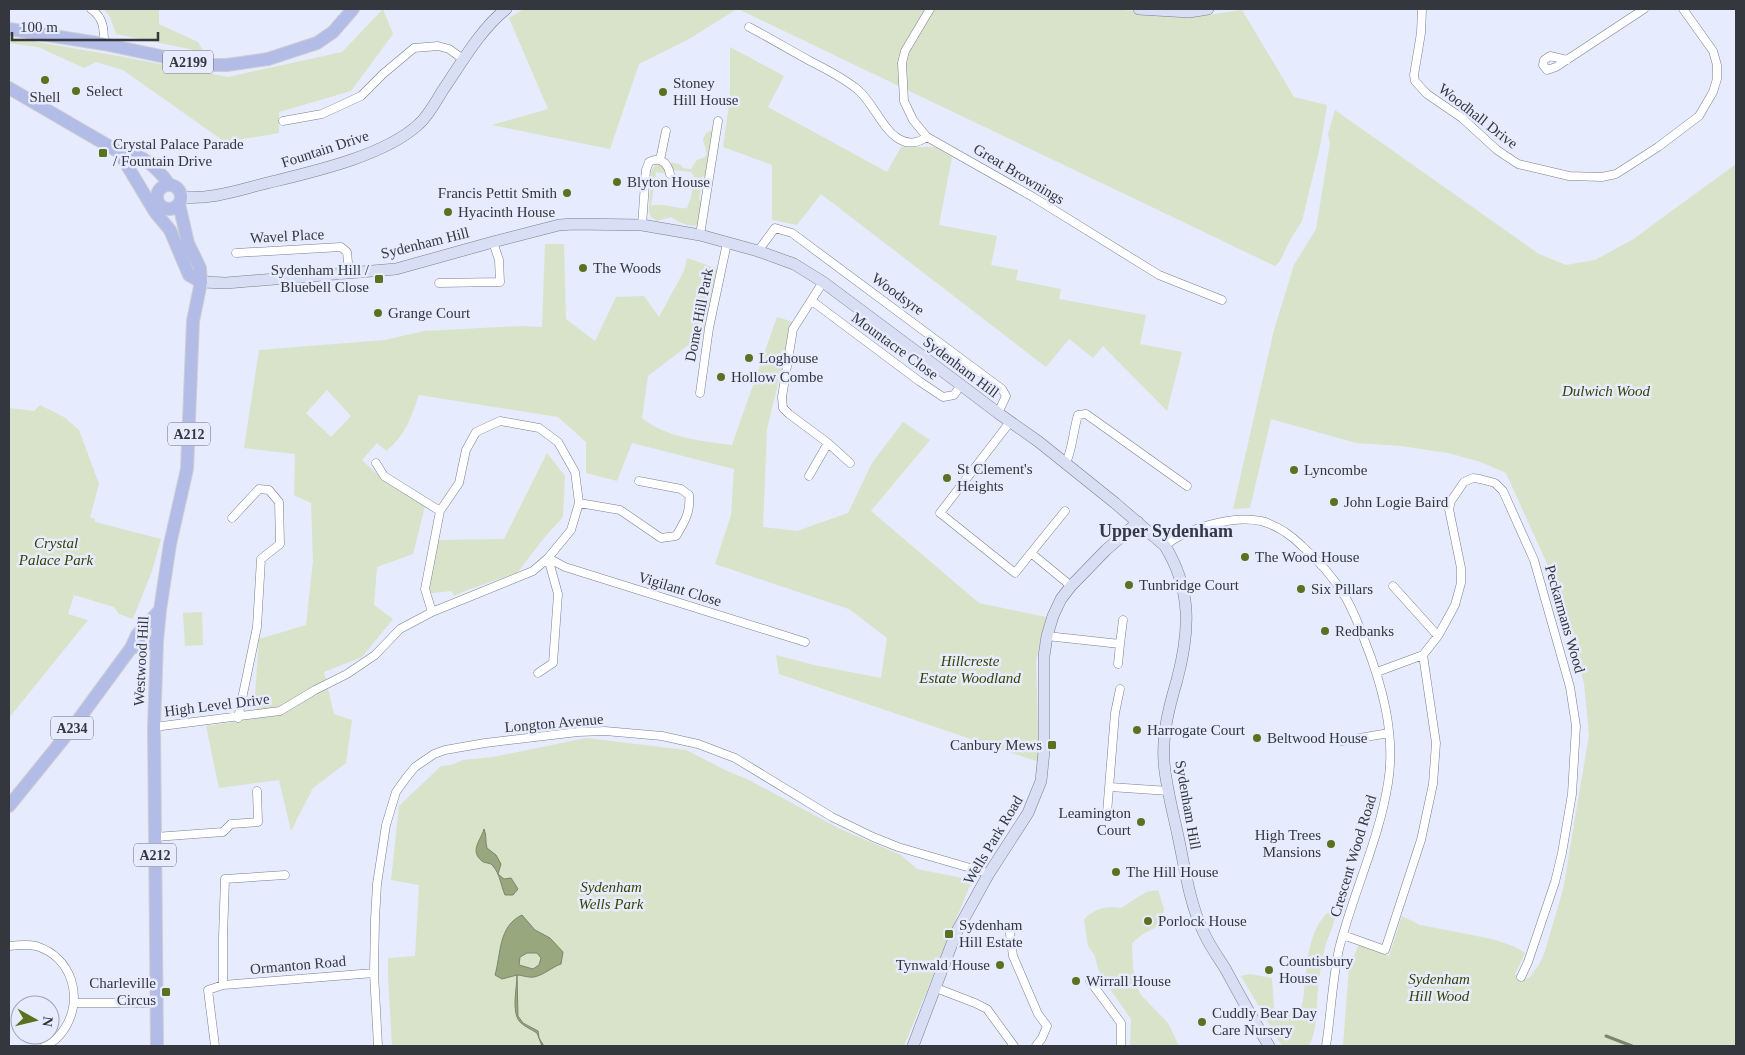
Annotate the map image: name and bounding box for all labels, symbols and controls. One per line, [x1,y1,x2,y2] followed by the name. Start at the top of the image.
[12,10,159,42] scale bar
[20,19,58,35] text: 100 m
[163,51,213,74] road number: A2199
[39,74,51,86] marker: Shell
[673,75,739,108] place label: Stoney Hill House
[1435,80,1521,152] street label: Woodhall Drive
[86,83,123,99] place label: Select
[70,85,82,97] marker: Select
[657,86,669,98] marker: Stoney Hill House
[30,89,60,105] place label: Shell
[279,127,371,171] street label: Fountain Drive
[113,136,244,169] place label: Crystal Palace Parade / Fountain Drive
[971,141,1067,207] street label: Great Brownings
[97,147,109,159] marker: Crystal Palace Parade / Fountain Drive
[627,174,710,190] place label: Blyton House
[611,176,623,188] marker: Blyton House
[438,185,557,201] place label: Francis Pettit Smith
[561,187,573,199] marker: Francis Pettit Smith
[458,204,555,220] place label: Hyacinth House
[442,206,454,218] marker: Hyacinth House
[379,224,471,262] street label: Sydenham Hill
[250,226,325,246] street label: Wavel Place
[593,260,661,276] place label: The Woods
[271,262,370,295] place label: Sydenham Hill / Bluebell Close
[577,262,589,274] marker: The Woods
[682,266,716,363] street label: Dome Hill Park
[869,270,927,318] street label: Woodsyre
[373,273,385,285] marker: Sydenham Hill / Bluebell Close
[388,305,471,321] place label: Grange Court
[372,307,384,319] marker: Grange Court
[849,309,942,383] street label: Mountacre Close
[920,333,1002,401] street label: Sydenham Hill
[759,350,819,366] place label: Loghouse
[743,352,755,364] marker: Loghouse
[731,369,823,385] place label: Hollow Combe
[715,371,727,383] marker: Hollow Combe
[1561,383,1651,399] park label: Dulwich Wood
[168,422,210,446] road number: A212
[957,461,1033,494] place label: St Clement's Heights
[1304,462,1368,478] place label: Lyncombe
[1288,464,1300,476] marker: Lyncombe
[941,472,953,484] marker: St Clement's Heights
[1344,494,1449,510] place label: John Logie Baird
[1328,496,1340,508] marker: John Logie Baird
[1099,521,1233,541] district label: Upper Sydenham
[18,535,94,568] park label: Crystal Palace Park
[1255,549,1360,565] place label: The Wood House
[1239,551,1251,563] marker: The Wood House
[1542,563,1588,675] street label: Peckarmans Wood
[636,569,724,609] street label: Vigilant Close
[1139,577,1240,593] place label: Tunbridge Court
[1123,579,1135,591] marker: Tunbridge Court
[1311,581,1373,597] place label: Six Pillars
[1295,583,1307,595] marker: Six Pillars
[131,616,151,706] street label: Westwood Hill
[1335,623,1394,639] place label: Redbanks
[1319,625,1331,637] marker: Redbanks
[918,653,1021,686] park label: Hillcreste Estate Woodland
[164,691,271,719] street label: High Level Drive
[504,711,604,735] street label: Longton Avenue
[51,716,93,740] road number: A234
[1147,722,1246,738] place label: Harrogate Court
[1131,724,1143,736] marker: Harrogate Court
[1267,730,1368,746] place label: Beltwood House
[1251,732,1263,744] marker: Beltwood House
[950,737,1042,753] place label: Canbury Mews
[1046,739,1058,751] marker: Canbury Mews
[1172,759,1204,851] street label: Sydenham Hill
[960,792,1026,887] street label: Wells Park Road
[1327,793,1379,919] street label: Crescent Wood Road
[1059,805,1132,838] place label: Leamington Court
[1135,816,1147,828] marker: Leamington Court
[1255,827,1321,860] place label: High Trees Mansions
[1325,838,1337,850] marker: High Trees Mansions
[134,844,176,866] road number: A212
[1126,864,1219,880] place label: The Hill House
[1110,866,1122,878] marker: The Hill House
[579,879,644,912] park label: Sydenham Wells Park
[1158,913,1247,929] place label: Porlock House
[1142,915,1154,927] marker: Porlock House
[959,917,1023,950] place label: Sydenham Hill Estate
[943,928,955,940] marker: Sydenham Hill Estate
[249,953,347,977] street label: Ormanton Road
[1279,953,1354,986] place label: Countisbury House
[896,957,990,973] place label: Tynwald House
[994,959,1006,971] marker: Tynwald House
[1263,964,1275,976] marker: Countisbury House
[1408,971,1470,1004] park label: Sydenham Hill Wood
[1086,973,1171,989] place label: Wirrall House
[89,975,156,1008] place label: Charleville Circus
[1070,975,1082,987] marker: Wirrall House
[160,986,172,998] marker: Charleville Circus
[10,995,60,1045] north arrow
[1212,1005,1317,1038] place label: Cuddly Bear Day Care Nursery
[39,1016,56,1028] text: N
[1196,1016,1208,1028] marker: Cuddly Bear Day Care Nursery

